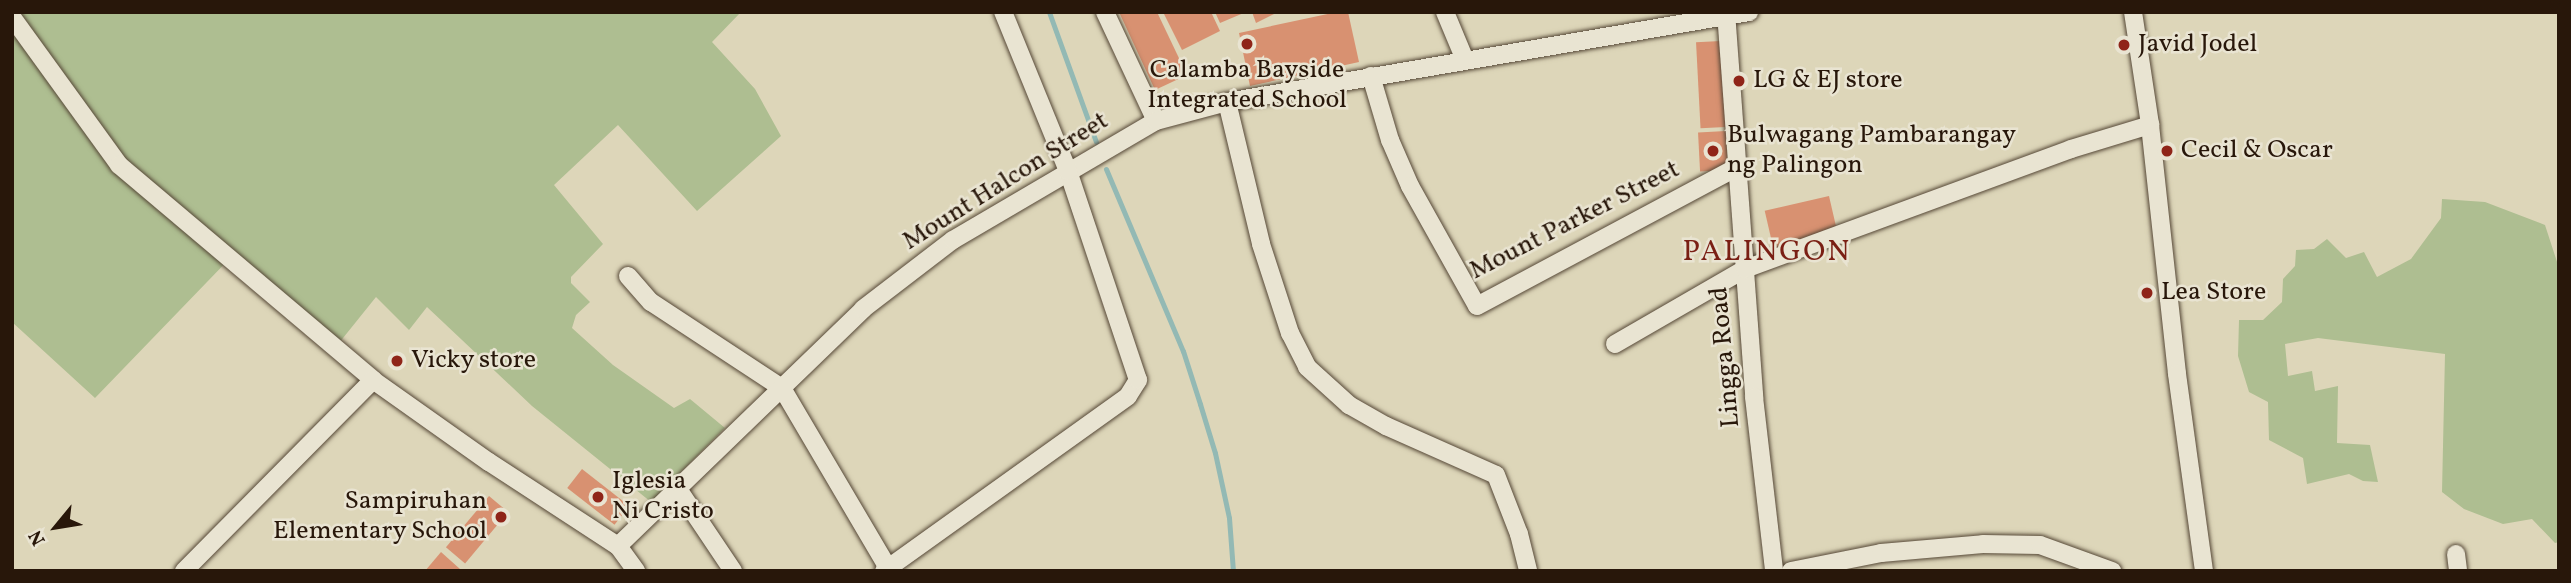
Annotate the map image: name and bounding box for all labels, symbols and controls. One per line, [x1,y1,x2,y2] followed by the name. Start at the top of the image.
[2138,29,2257,61] place label: Javid Jodel
[1239,36,1255,52] marker: Calamba Bayside Integrated School
[2116,37,2132,53] marker: Javid Jodel
[1147,55,1347,116] place label: Calamba Bayside Integrated School
[1753,65,1903,97] place label: LG & EJ store
[1731,73,1747,89] marker: LG & EJ store
[897,106,1115,258] street label: Mount Halcon Street
[1727,120,2016,182] place label: Bulwagang Pambarangay ng Palingon
[2181,135,2333,167] place label: Cecil & Oscar
[1705,143,1721,159] marker: Bulwagang Pambarangay ng Palingon
[2159,143,2175,159] marker: Cecil & Oscar
[1465,155,1685,287] street label: Mount Parker Street
[1684,234,1850,270] district label: PALINGON
[2161,277,2266,309] place label: Lea Store
[1704,285,1748,429] street label: Lingga Road
[2139,285,2155,301] marker: Lea Store
[411,345,537,377] place label: Vicky store
[389,353,405,369] marker: Vicky store
[612,466,714,528] place label: Iglesia Ni Cristo
[272,486,487,548] place label: Sampiruhan Elementary School
[590,489,606,505] marker: Iglesia Ni Cristo
[21,492,91,562] north arrow
[493,509,509,525] marker: Sampiruhan Elementary School
[23,525,53,550] text: N

